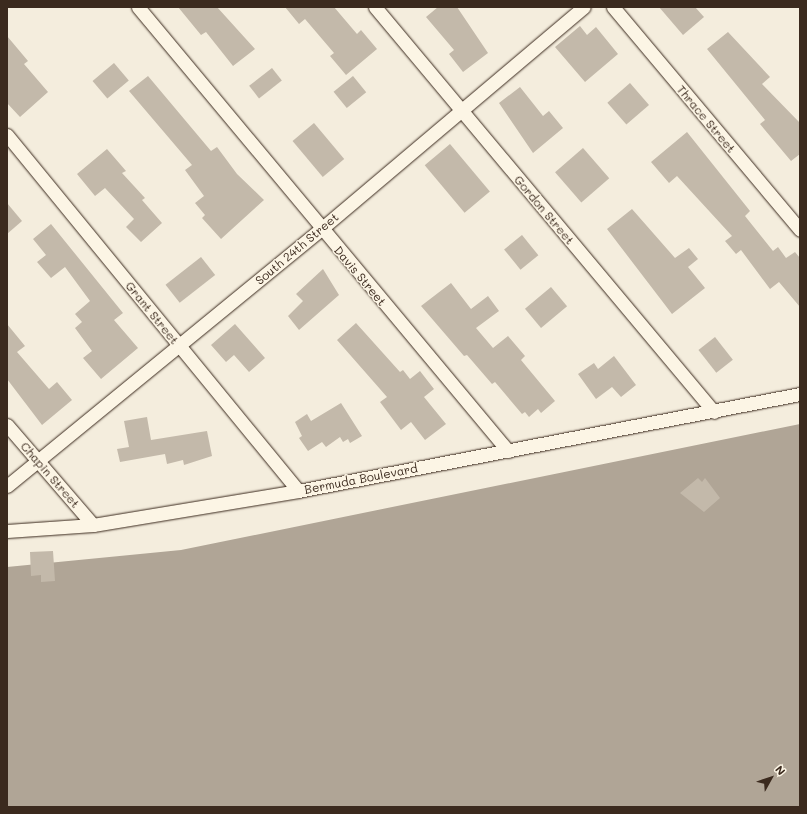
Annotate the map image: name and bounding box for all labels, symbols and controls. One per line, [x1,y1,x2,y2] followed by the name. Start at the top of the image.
[674,82,738,156] street label: Thrace Street
[511,173,577,247] street label: Gordon Street
[252,210,342,288] street label: South 24th Street
[331,243,389,309] street label: Davis Street
[122,279,182,347] street label: Grant Street
[17,439,83,511] street label: Chapin Street
[303,461,419,497] street label: Bermuda Boulevard
[751,758,791,798] north arrow
[772,762,789,778] text: N

